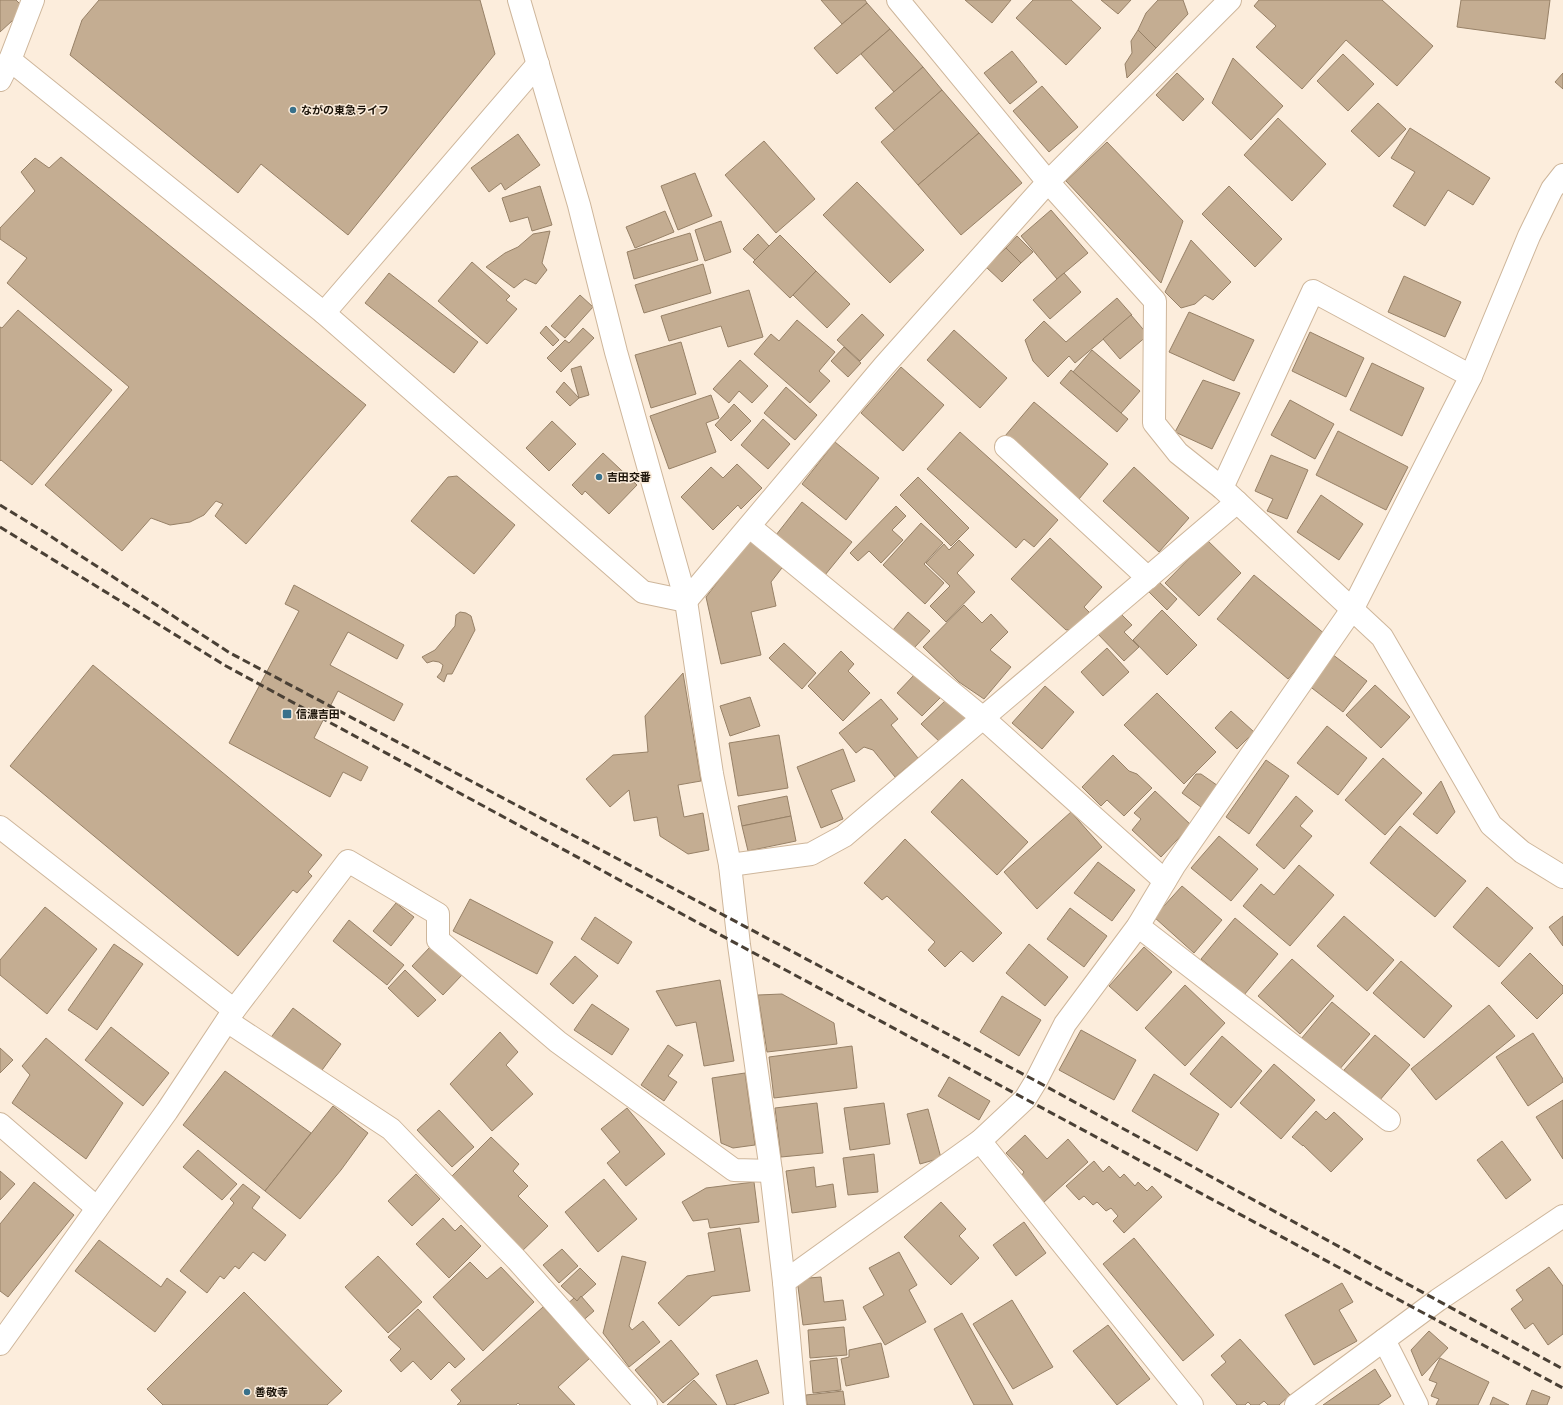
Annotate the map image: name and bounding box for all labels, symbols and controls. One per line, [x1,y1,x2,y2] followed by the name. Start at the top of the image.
[301,103,389,117] place label: ながの東急ライフ
[288,105,298,115] marker: ながの東急ライフ
[607,470,651,484] place label: 吉田交番
[594,472,604,482] marker: 吉田交番
[296,707,340,721] place label: 信濃吉田
[281,708,293,720] marker: 信濃吉田
[255,1385,288,1399] place label: 善敬寺
[242,1387,252,1397] marker: 善敬寺

